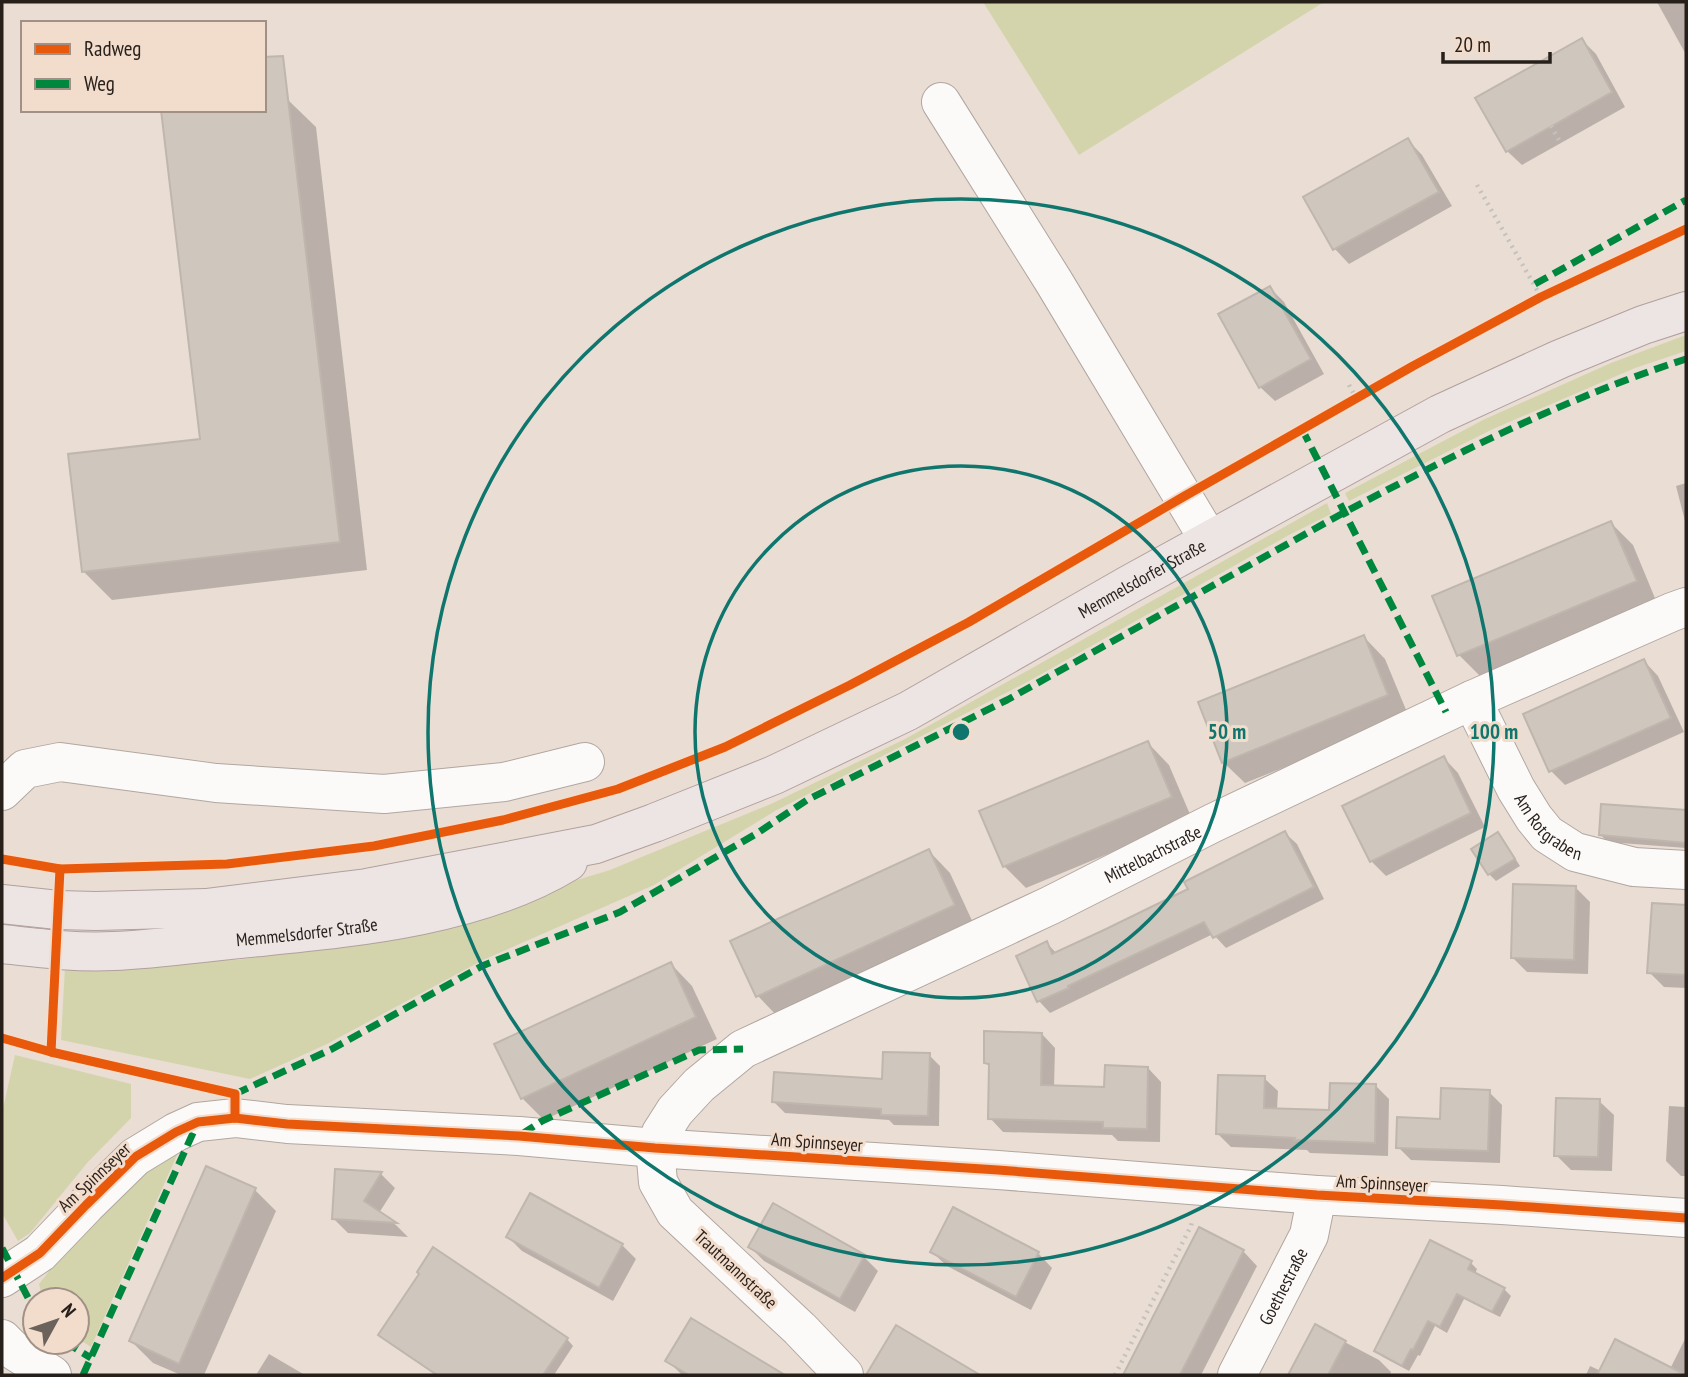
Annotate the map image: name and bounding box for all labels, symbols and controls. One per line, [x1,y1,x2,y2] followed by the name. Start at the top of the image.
[21,21,266,112] legend
[1443,21,1550,65] scale bar
[1454,31,1491,58] text: 20 m
[84,35,141,62] text: Radweg
[84,70,115,97] text: Weg
[1074,533,1209,623] street label: Memmelsdorfer Straße
[1208,718,1246,745] text: 50 m
[1470,718,1518,745] text: 100 m
[949,720,973,744] centre of rings
[1510,789,1584,865] street label: Am Rotgraben
[1100,819,1205,888] street label: Mittelbachstraße
[235,912,379,951] street label: Memmelsdorfer Straße
[770,1127,864,1157] street label: Am Spinnseyer
[53,1137,135,1217] street label: Am Spinnseyer
[1336,1169,1428,1197] street label: Am Spinnseyer
[690,1225,782,1313] street label: Trautmannstraße
[1253,1244,1312,1329] street label: Goethestraße
[21,1286,91,1356] north arrow
[57,1298,82,1322] text: N

